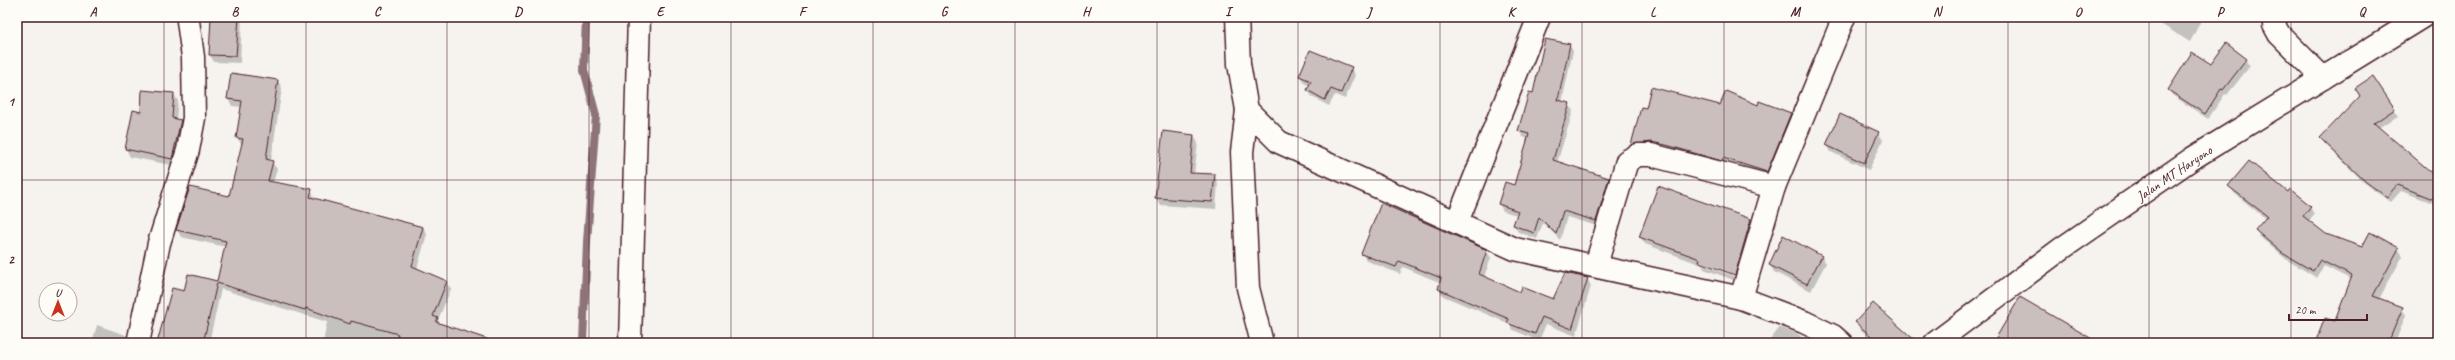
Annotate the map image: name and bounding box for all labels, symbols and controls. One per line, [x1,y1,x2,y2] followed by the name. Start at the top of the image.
[90,4,98,20] text: A
[232,4,240,20] text: B
[374,4,382,20] text: C
[514,4,523,20] text: D
[657,4,666,20] text: E
[799,4,808,20] text: F
[941,4,949,20] text: G
[1082,4,1092,20] text: H
[1225,4,1234,20] text: I
[1366,4,1373,20] text: J
[1508,4,1518,20] text: K
[1650,4,1657,20] text: L
[1790,4,1801,20] text: M
[1933,4,1944,20] text: N
[2075,4,2084,20] text: O
[2217,4,2226,20] text: P
[2359,4,2367,20] text: Q
[8,94,16,110] text: 1
[2132,141,2216,206] street label: Jalan MT Haryono
[8,252,15,268] text: 2
[38,282,78,322] north arrow
[55,285,63,299] text: U
[2289,296,2367,322] scale bar
[2295,302,2317,318] text: 20 m

